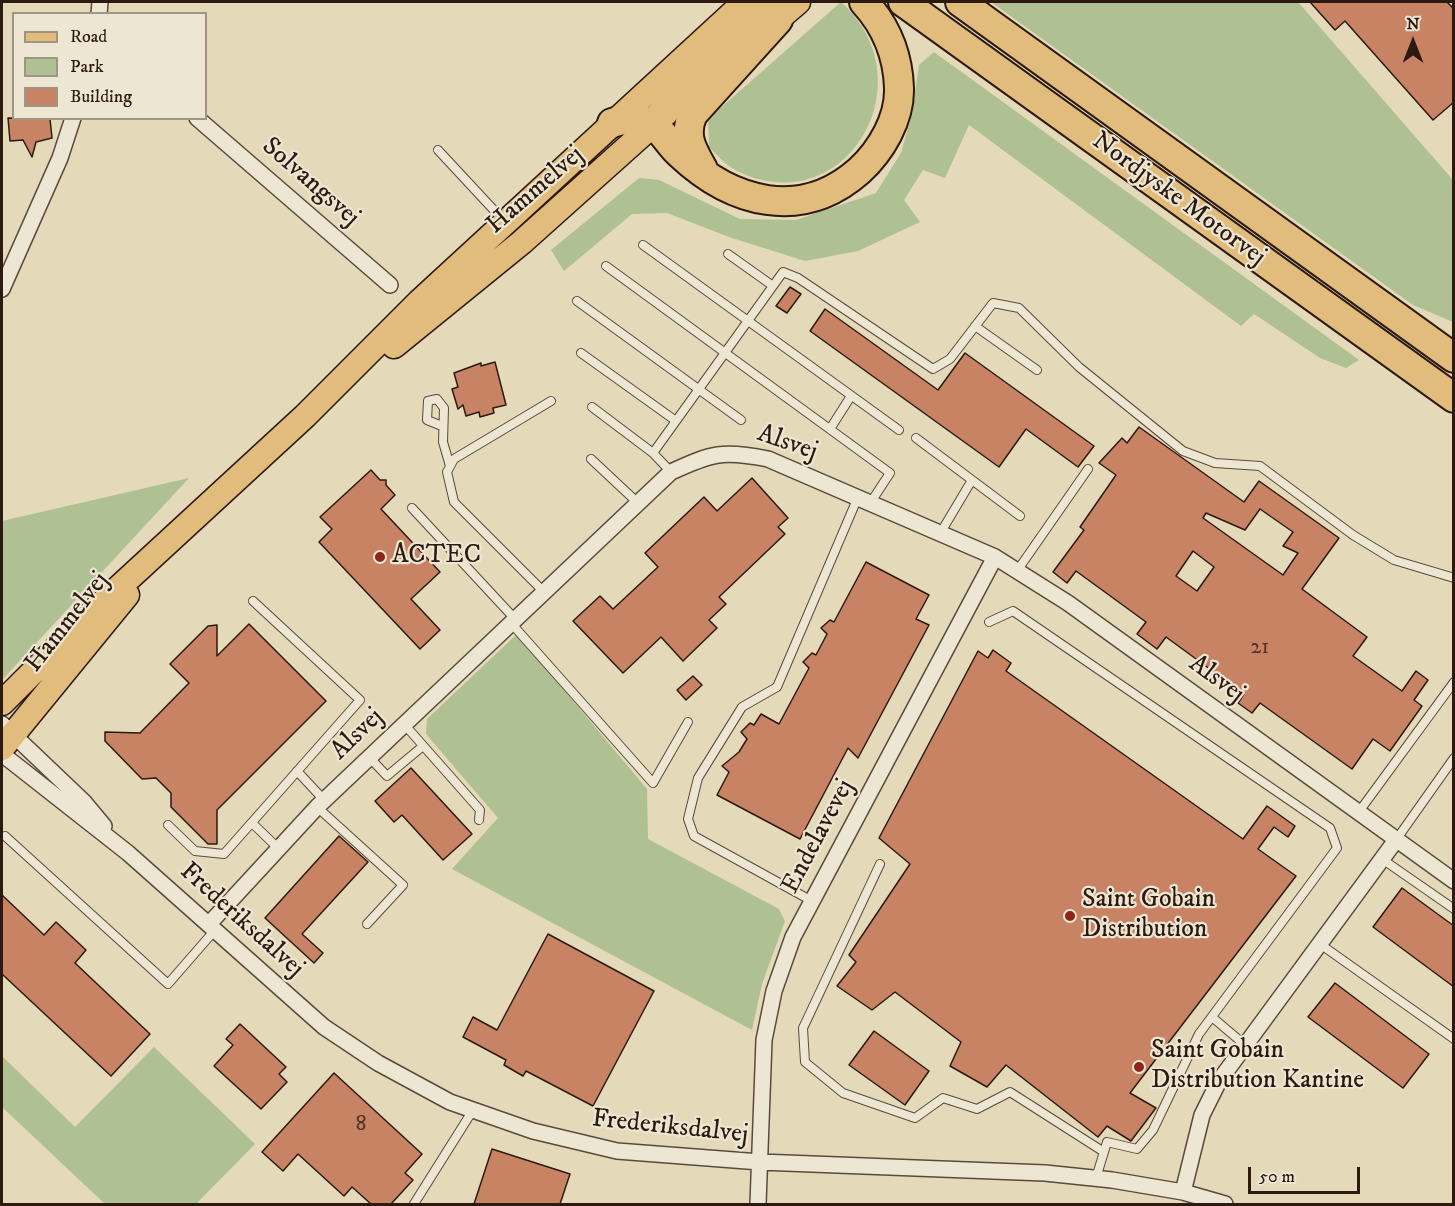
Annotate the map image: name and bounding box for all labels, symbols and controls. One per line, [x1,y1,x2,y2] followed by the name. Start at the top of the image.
[12,12,207,120] legend
[1383,12,1443,72] north arrow
[1406,14,1420,34] text: N
[70,26,107,48] text: Road
[70,56,104,78] text: Park
[70,86,132,108] text: Building
[1085,126,1271,274] street label: Nordjyske Motorvej
[255,132,365,234] street label: Solvangsvej
[481,140,591,242] street label: Hammelvej
[753,419,821,469] street label: Alsvej
[392,541,481,573] place label: ACTEC
[373,550,387,564] marker: ACTEC
[19,567,117,679] street label: Hammelvej
[1251,635,1269,661] house number: 21
[1182,649,1250,711] street label: Alsvej
[325,702,391,768] street label: Alsvej
[776,775,862,899] street label: Endelavevej
[172,857,310,985] street label: Frederiksdalvej
[1082,885,1215,946] place label: Saint Gobain Distribution
[1063,909,1077,923] marker: Saint Gobain Distribution
[1151,1036,1364,1098] place label: Saint Gobain Distribution Kantine
[1132,1060,1146,1074] marker: Saint Gobain Distribution Kantine
[590,1104,750,1152] street label: Frederiksdalvej
[355,1112,367,1138] house number: 8
[1251,1155,1364,1193] scale bar
[1259,1166,1295,1188] text: 50 m

